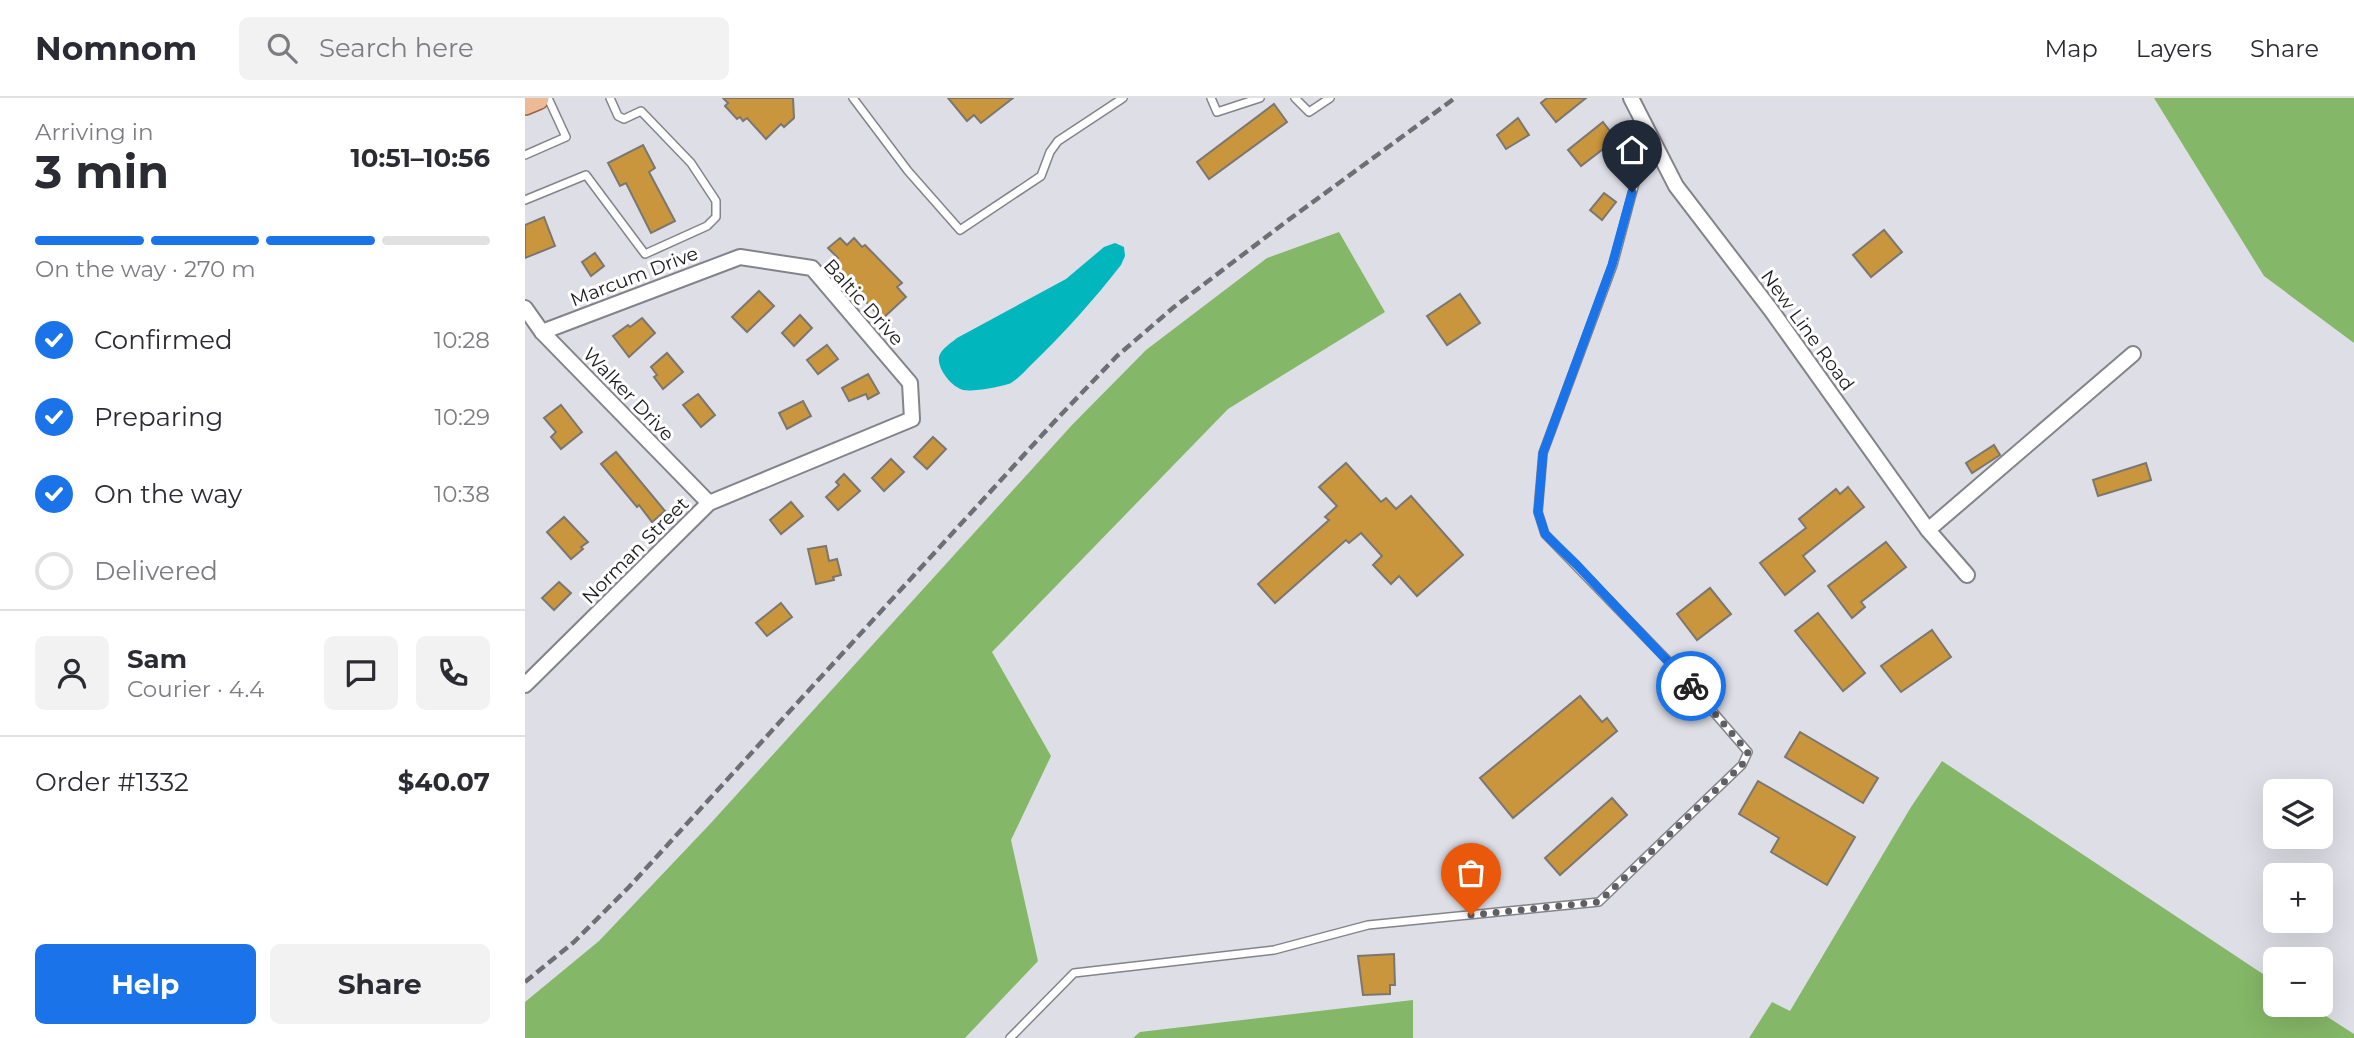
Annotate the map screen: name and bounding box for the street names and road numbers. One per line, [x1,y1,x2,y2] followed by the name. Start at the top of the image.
[567,242,701,311] street label: Marcum Drive
[819,254,909,350] street label: Baltic Drive
[1756,265,1859,395] street label: New Line Road
[578,343,679,446] street label: Walker Drive
[577,492,694,609] street label: Norman Street

